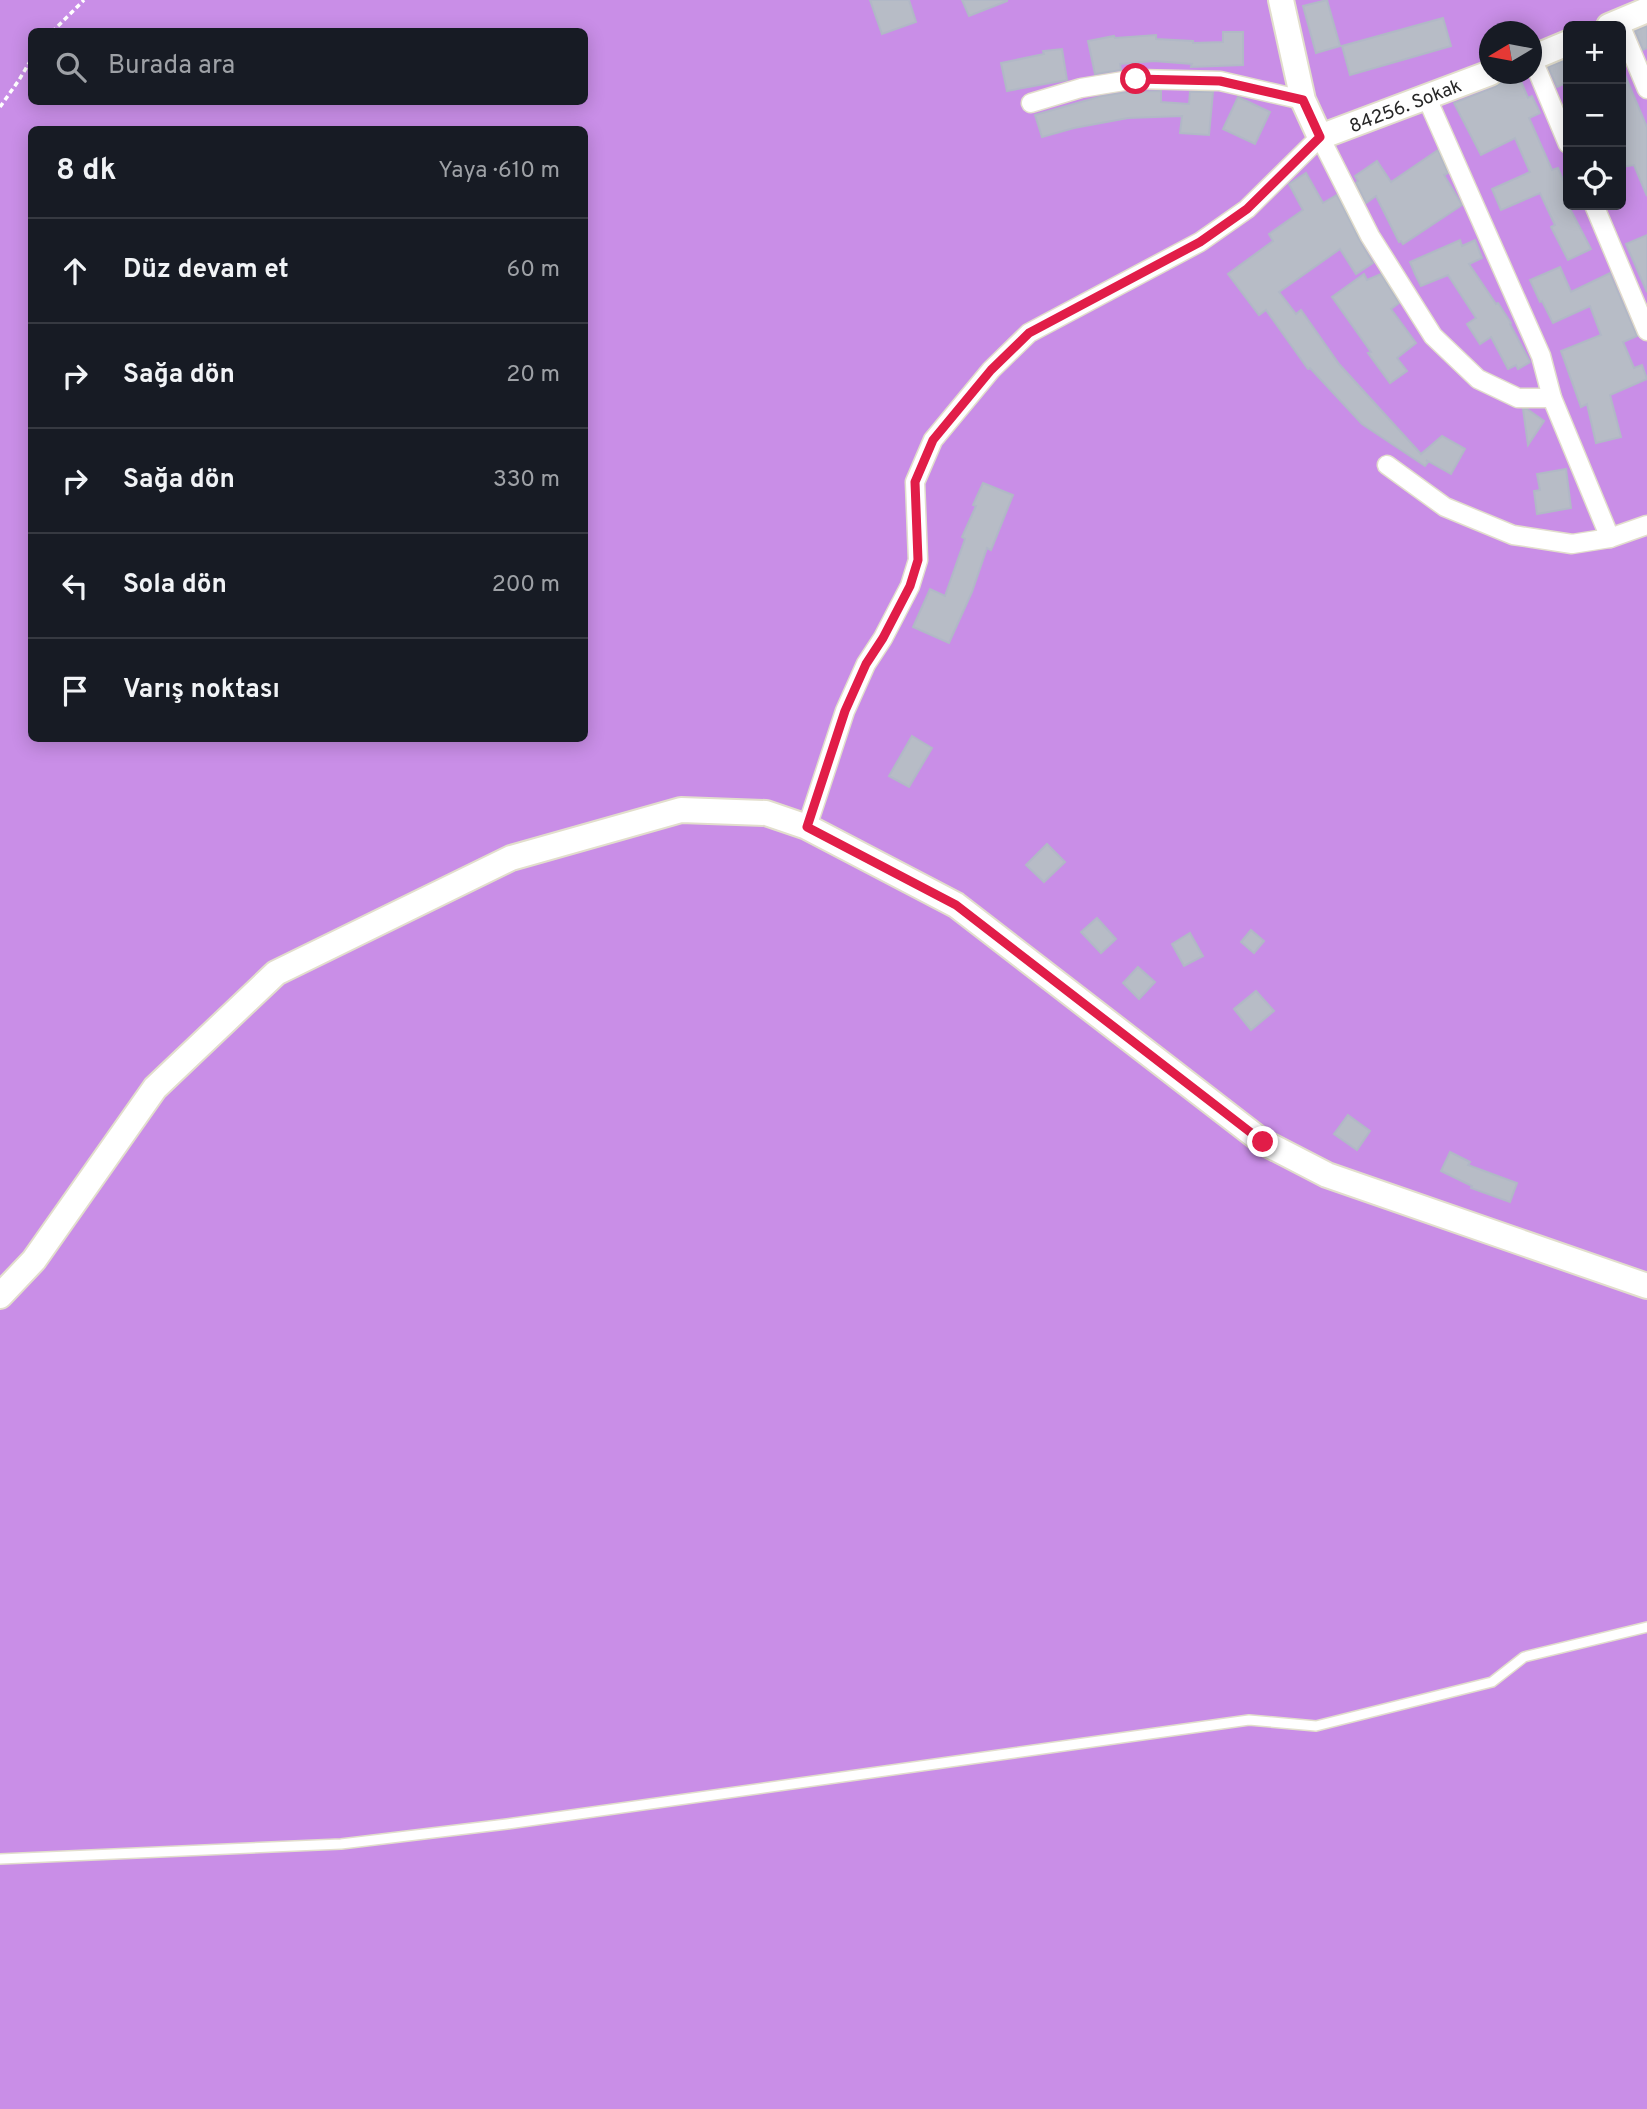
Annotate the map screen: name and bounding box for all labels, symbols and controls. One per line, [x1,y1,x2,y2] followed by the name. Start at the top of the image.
[1479,21,1542,84] north arrow
[1563,21,1626,210] map controls
[1563,21,1626,84] button: +
[28,28,588,105] search box
[52,48,90,86] icon: search
[108,50,235,83] text: Burada ara
[1120,63,1151,94] route start
[1346,74,1465,139] street label: 84256. Sokak
[1563,84,1626,147] button: −
[1563,147,1626,210] button: locate
[56,153,116,190] text: 8 dk
[438,157,560,186] text: Yaya · 610 m
[56,252,94,290] icon: ahead
[123,254,289,287] text: Düz devam et
[507,256,560,285] text: 60 m
[56,357,94,395] icon: right
[123,359,235,392] text: Sağa dön
[506,361,560,390] text: 20 m
[56,462,94,500] icon: right
[123,464,235,497] text: Sağa dön
[493,466,560,495] text: 330 m
[56,567,94,605] icon: left
[123,569,227,602] text: Sola dön
[492,571,560,600] text: 200 m
[56,672,94,710] icon: arrive
[123,674,280,707] text: Varış noktası
[1247,1126,1278,1157] route end

